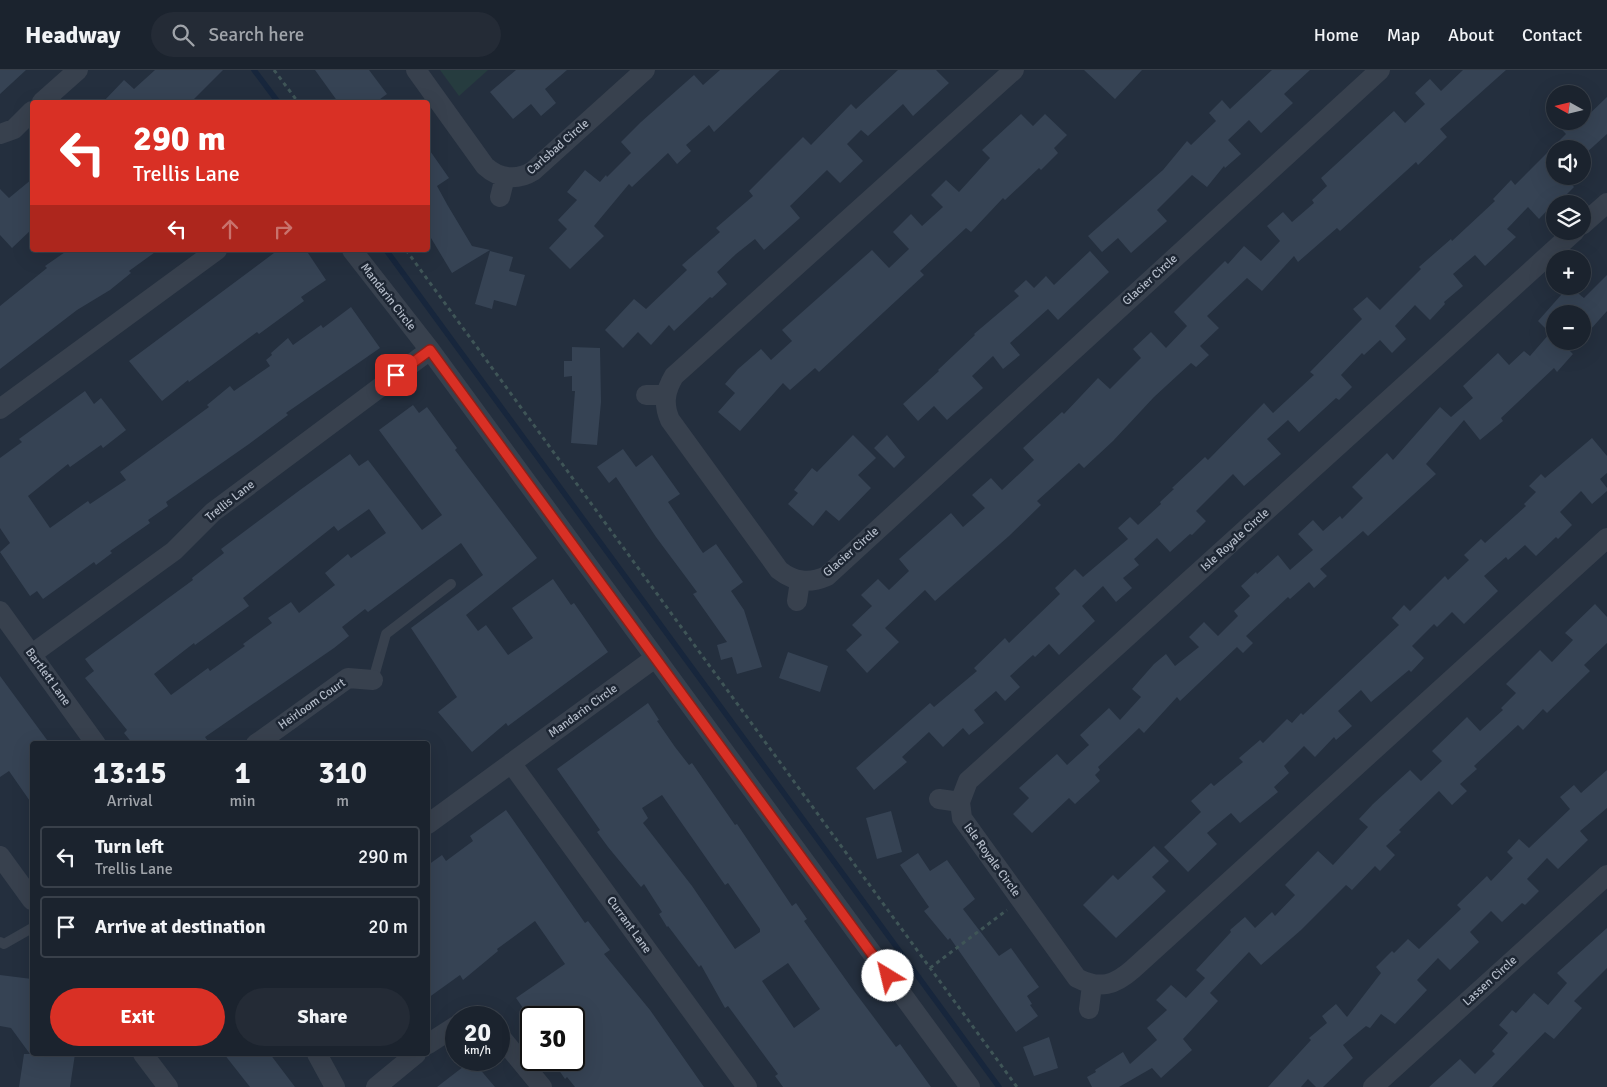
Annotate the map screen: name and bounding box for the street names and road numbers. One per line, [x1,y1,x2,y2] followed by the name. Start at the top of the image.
[524,116,592,178] street label: Carlsbad Circle
[1119,251,1181,309] street label: Glacier Circle
[357,260,419,334] street label: Mandarin Circle
[202,477,258,525] street label: Trellis Lane
[1198,505,1272,575] street label: Isle Royale Circle
[820,524,882,580] street label: Glacier Circle
[22,645,74,709] street label: Bartlett Lane
[275,675,349,733] street label: Heirloom Court
[546,681,620,741] street label: Mandarin Circle
[960,820,1024,900] street label: Isle Royale Circle
[603,894,655,956] street label: Currant Lane
[1460,953,1520,1009] street label: Lassen Circle

